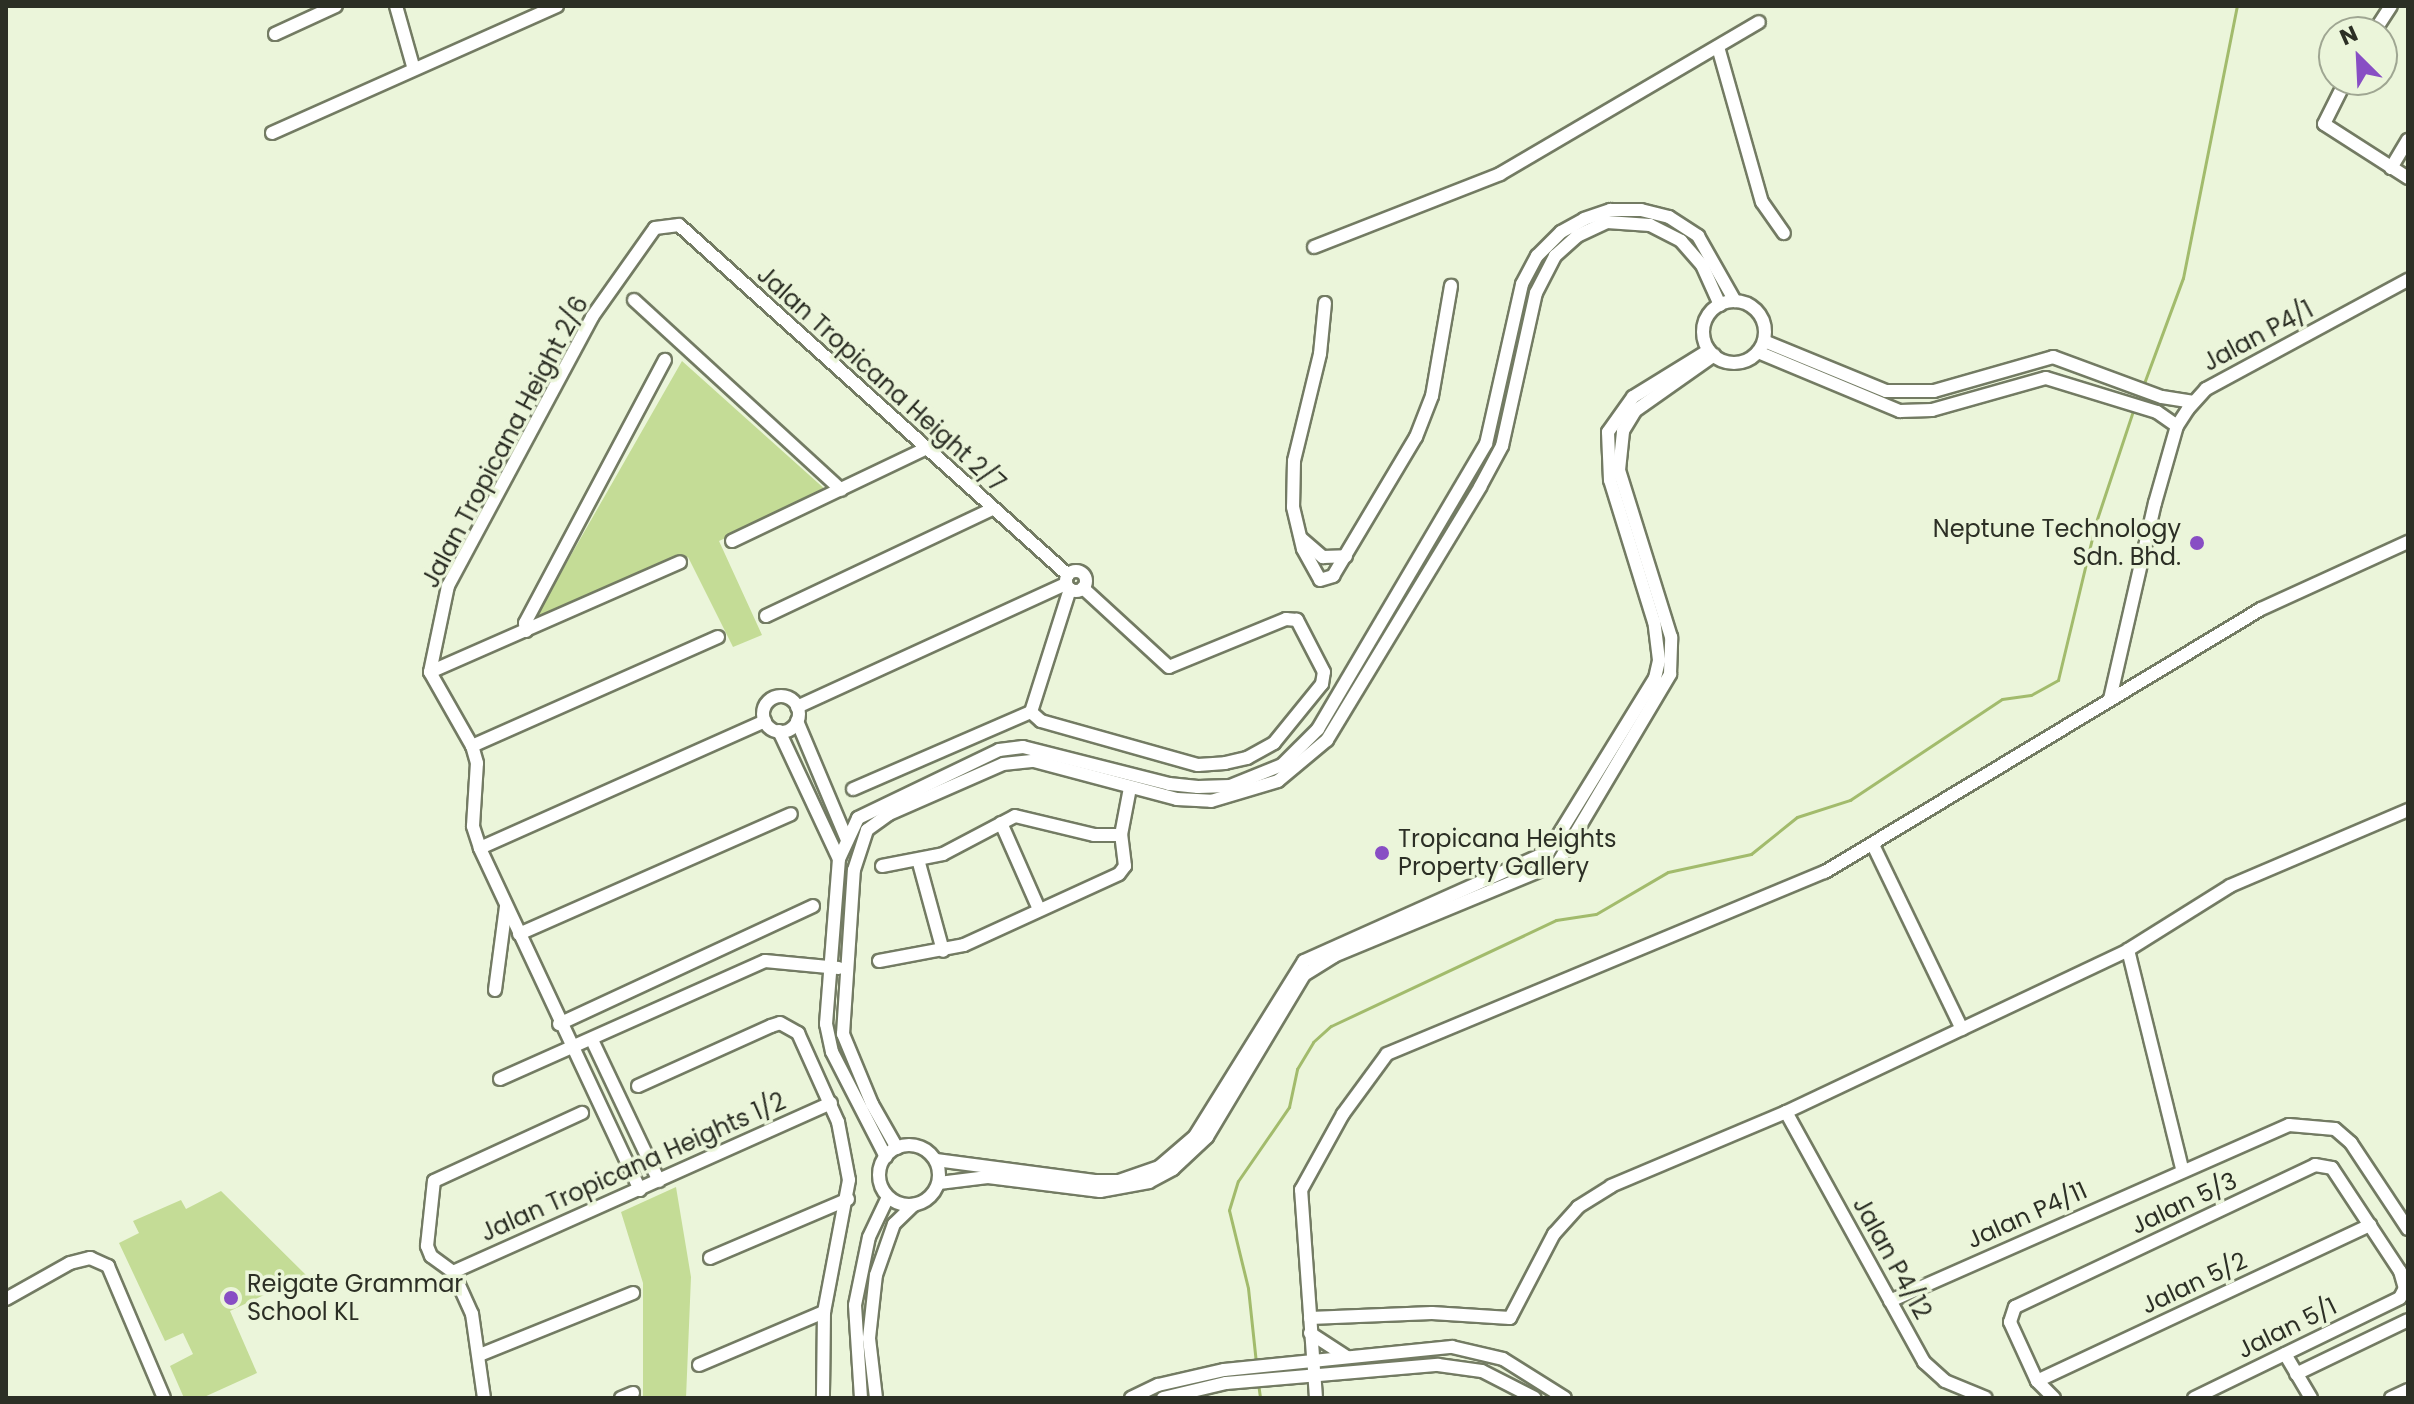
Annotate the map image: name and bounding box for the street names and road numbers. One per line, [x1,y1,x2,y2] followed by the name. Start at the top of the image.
[751,260,1011,498] street label: Jalan Tropicana Height 2/7
[416,291,594,593] street label: Jalan Tropicana Height 2/6
[2198,295,2318,377] street label: Jalan P4/1
[476,1087,790,1247] street label: Jalan Tropicana Heights 1/2
[2126,1166,2242,1240] street label: Jalan 5/3
[1962,1176,2092,1254] street label: Jalan P4/11
[1847,1192,1937,1324] street label: Jalan P4/12
[2137,1246,2251,1320] street label: Jalan 5/2
[2233,1292,2341,1364] street label: Jalan 5/1

